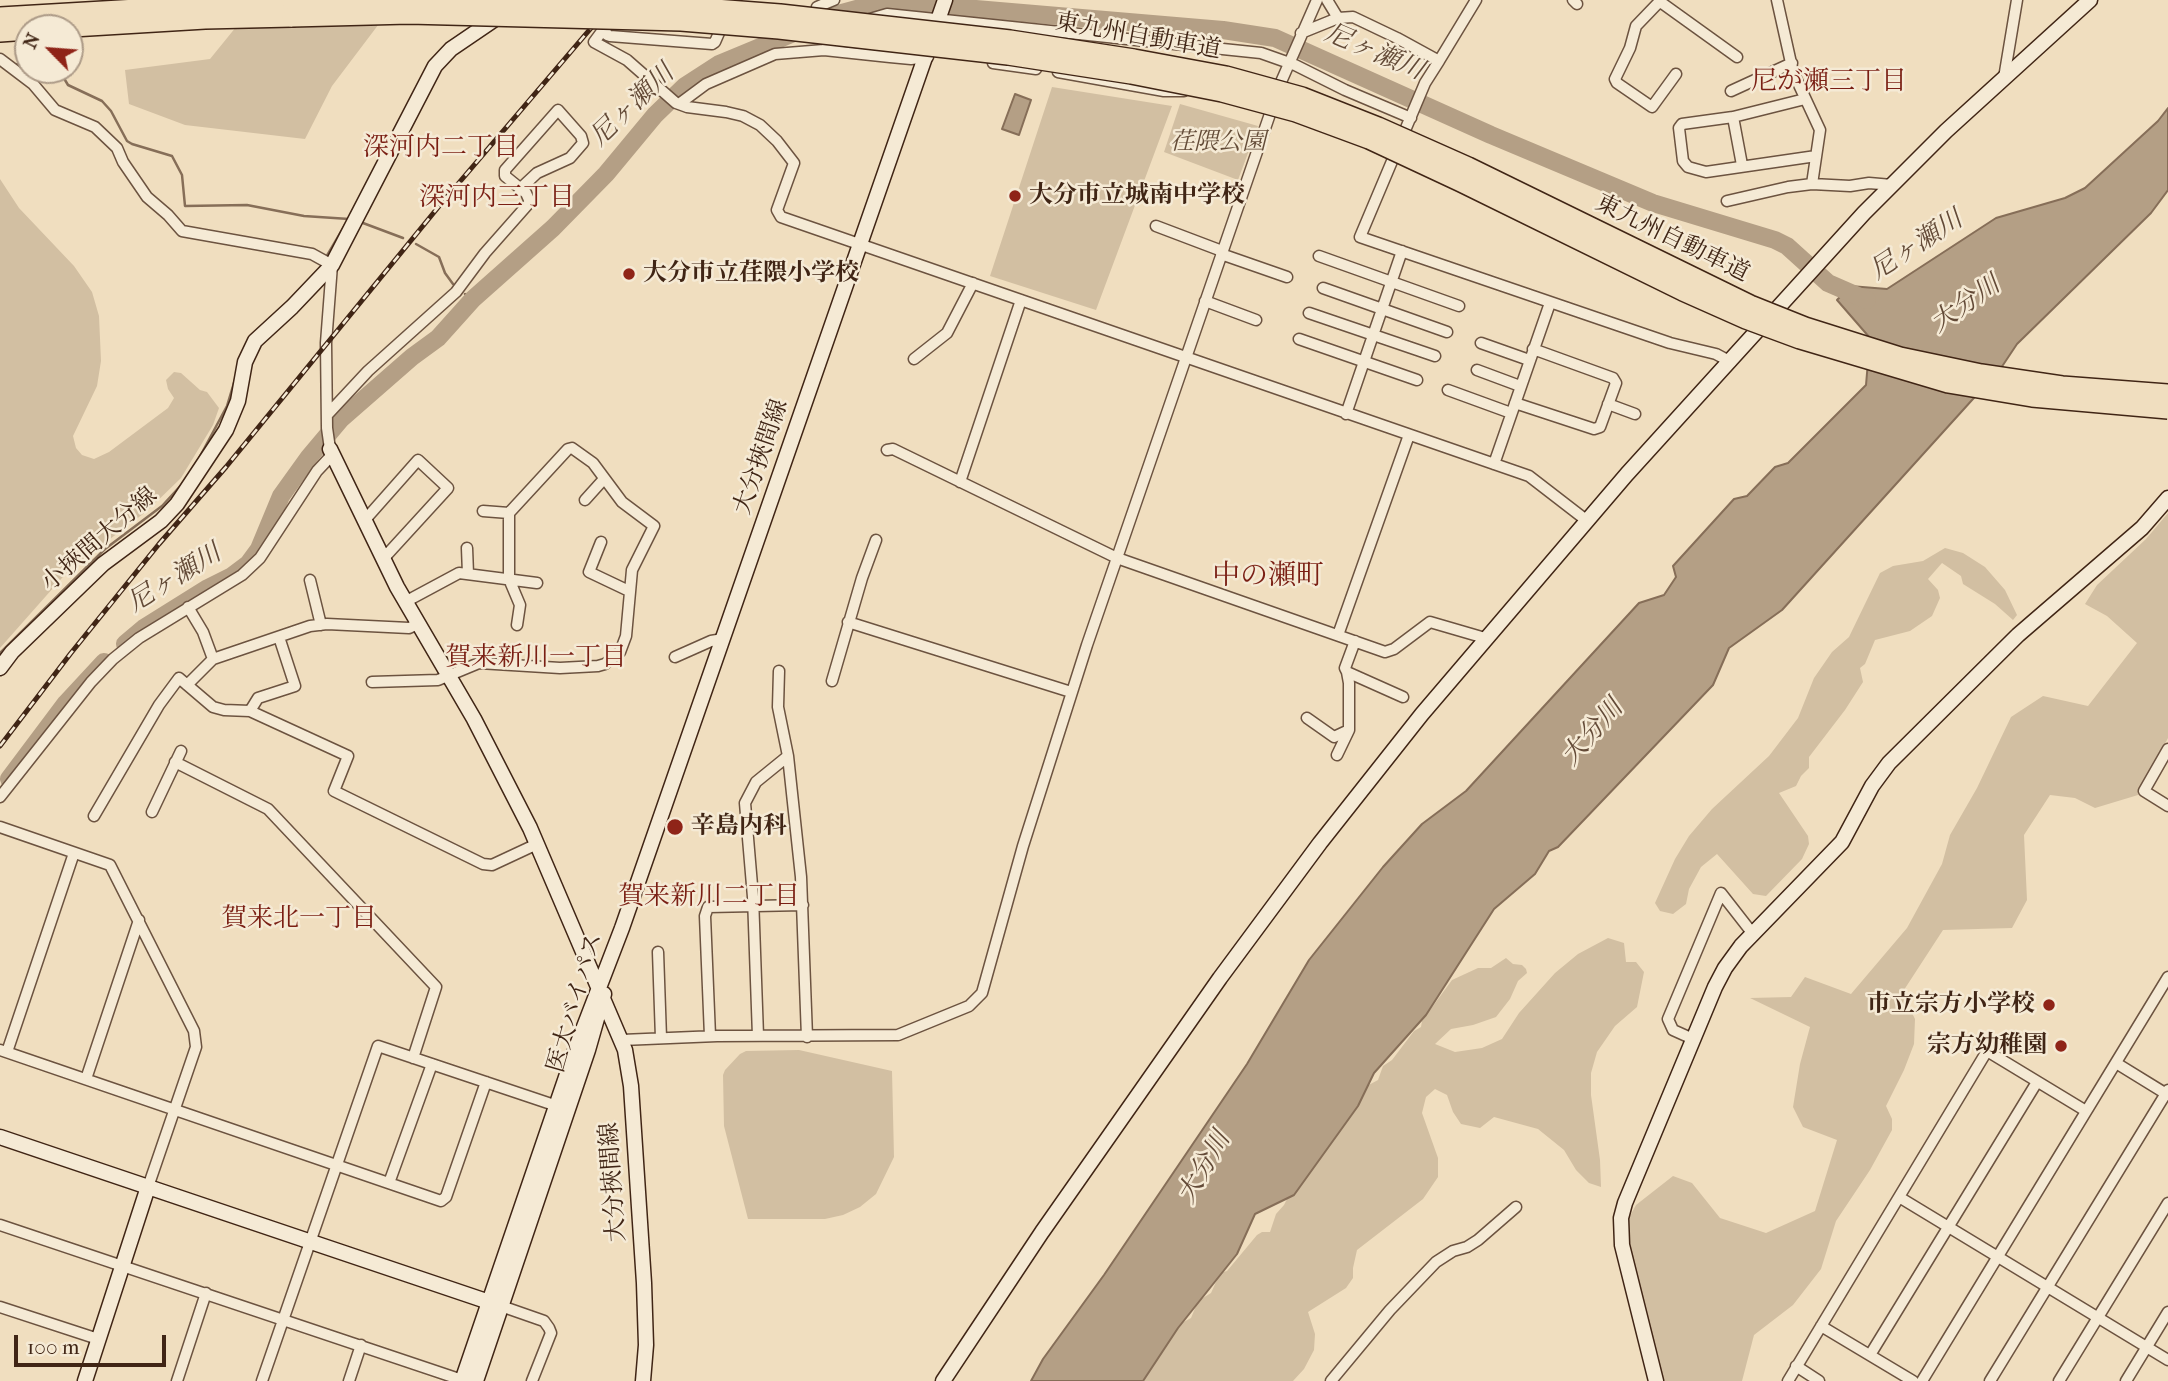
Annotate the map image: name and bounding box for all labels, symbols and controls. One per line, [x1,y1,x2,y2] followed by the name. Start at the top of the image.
[1053,8,1223,66] street label: 東九州自動車道
[14,14,84,84] north arrow
[1320,18,1428,88] water label: 尼ヶ瀬川
[19,30,45,52] text: N
[585,59,681,153] water label: 尼ヶ瀬川
[1751,67,1907,99] district label: 尼が瀬三丁目
[1170,129,1266,157] park label: 荏隈公園
[363,133,519,165] district label: 深河内二丁目
[1029,182,1245,210] place label: 大分市立城南中学校
[419,183,575,215] district label: 深河内三丁目
[1007,188,1023,204] marker: 大分市立城南中学校
[1590,189,1754,289] street label: 東九州自動車道
[1865,205,1969,287] water label: 尼ヶ瀬川
[643,260,859,288] place label: 大分市立荏隈小学校
[621,266,637,282] marker: 大分市立荏隈小学校
[1925,270,2007,340] water label: 大分川
[729,396,795,518] street label: 大分挾間線
[36,482,164,598] street label: 小挾間大分線
[123,538,227,620] water label: 尼ヶ瀬川
[1212,560,1324,594] district label: 中の瀬町
[445,643,627,675] district label: 賀来新川一丁目
[1556,693,1630,773] water label: 大分川
[691,813,787,841] place label: 辛島内科
[665,817,685,837] marker: 辛島内科
[618,882,800,914] district label: 賀来新川二丁目
[221,904,377,936] district label: 賀来北一丁目
[542,930,610,1076] street label: 医大バイパス
[1867,991,2035,1019] place label: 市立宗方小学校
[2041,997,2057,1013] marker: 市立宗方小学校
[1927,1032,2047,1060] place label: 宗方幼稚園
[2053,1038,2069,1054] marker: 宗方幼稚園
[595,1121,633,1243] street label: 大分挾間線
[1172,1126,1238,1210] water label: 大分川
[18,1322,170,1366] scale bar
[27,1335,80,1359] text: 100 m

